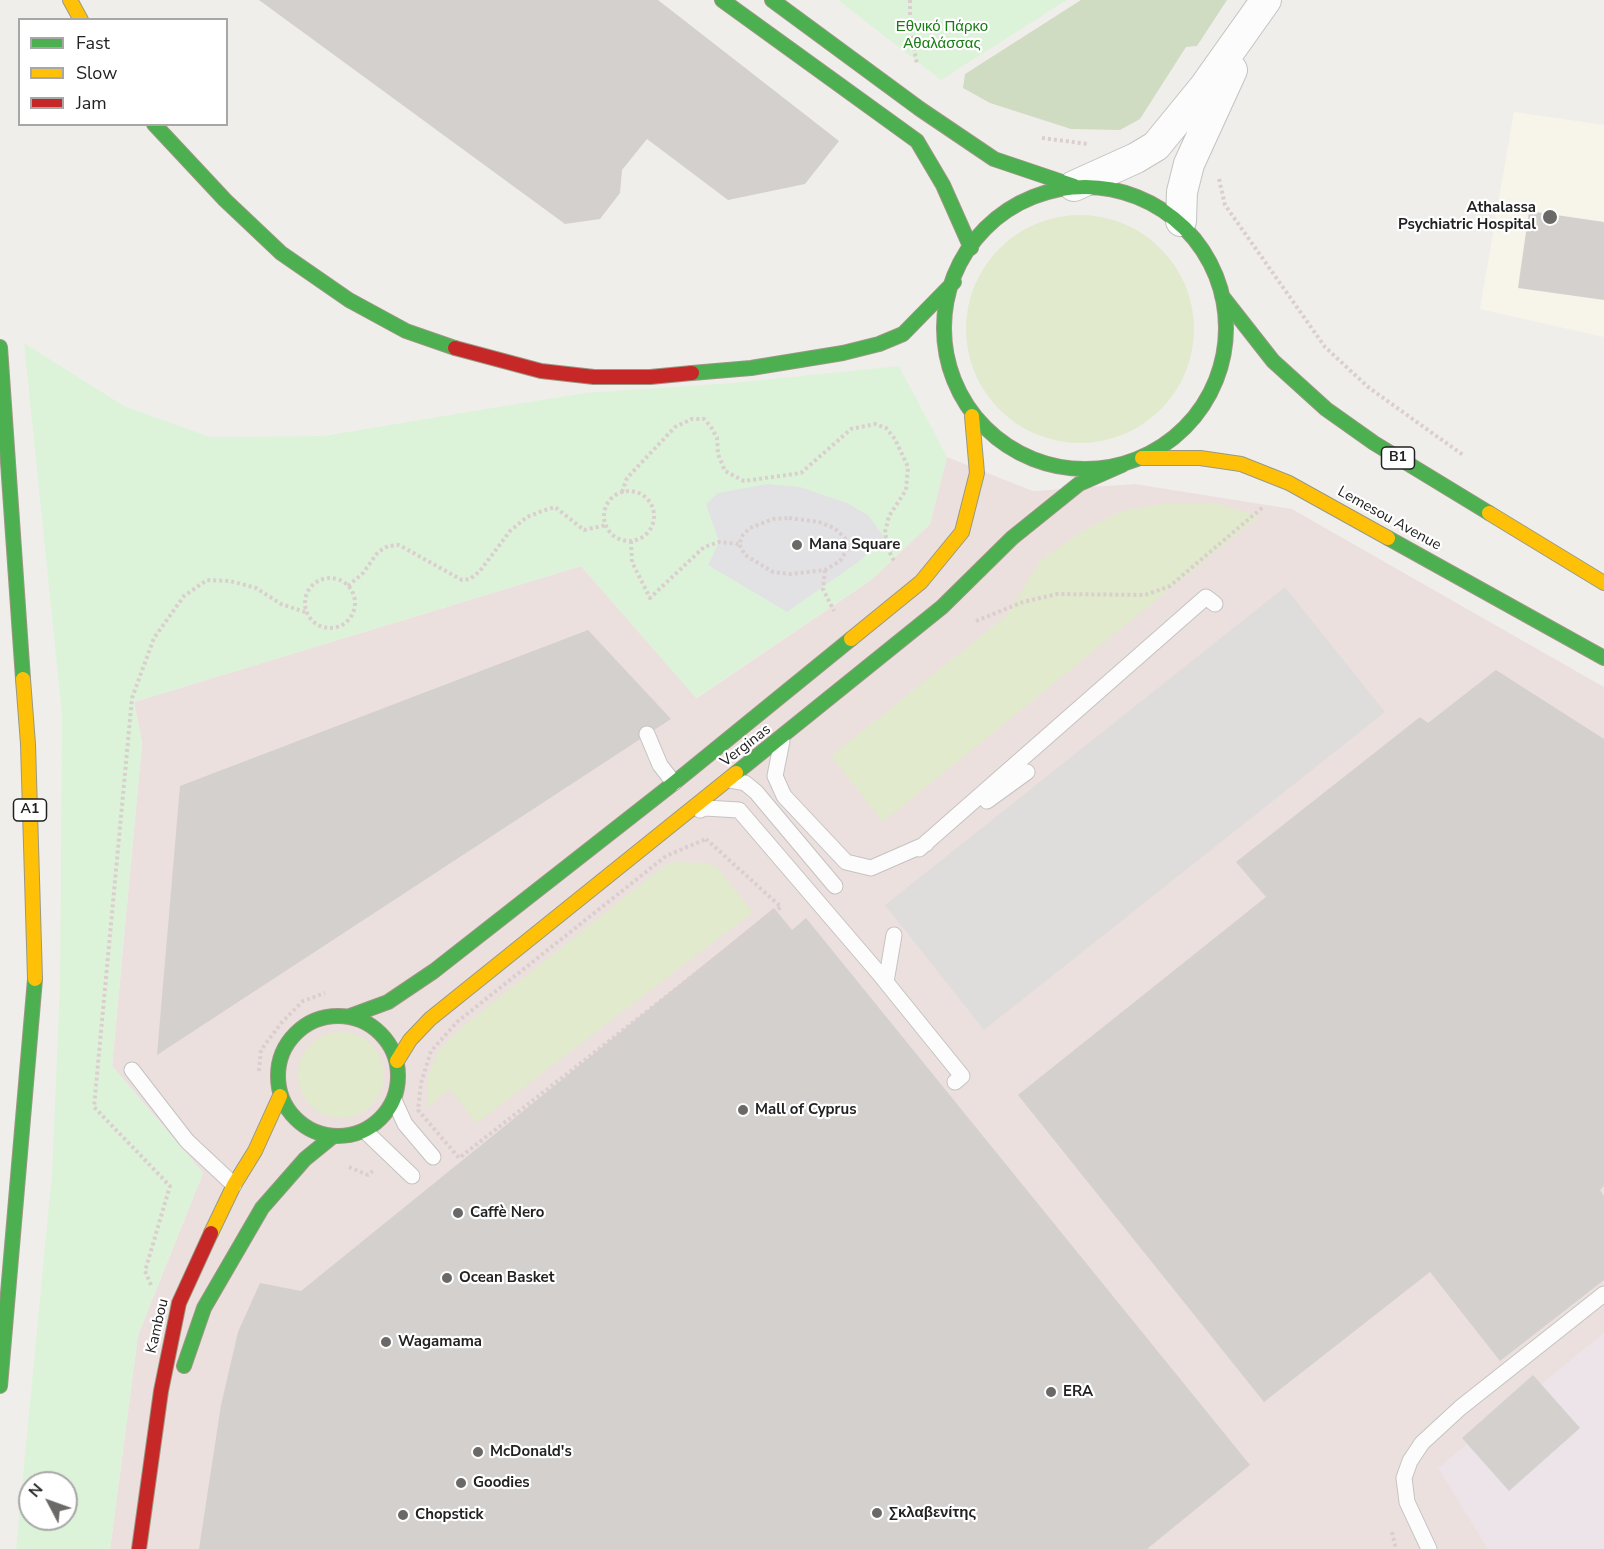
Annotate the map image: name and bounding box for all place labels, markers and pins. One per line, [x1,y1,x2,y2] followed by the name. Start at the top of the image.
[1398,199,1536,234] place label: Athalassa Psychiatric Hospital
[1541,208,1559,226] marker: Athalassa Psychiatric Hospital
[809,536,900,554] place label: Mana Square
[790,538,804,552] marker: Mana Square
[755,1101,857,1119] place label: Mall of Cyprus
[736,1103,750,1117] marker: Mall of Cyprus
[470,1204,544,1222] place label: Caffè Nero
[451,1206,465,1220] marker: Caffè Nero
[459,1269,554,1287] place label: Ocean Basket
[440,1271,454,1285] marker: Ocean Basket
[398,1333,482,1351] place label: Wagamama
[379,1335,393,1349] marker: Wagamama
[1063,1383,1093,1401] place label: ERA
[1044,1385,1058,1399] marker: ERA
[490,1443,572,1461] place label: McDonald's
[471,1445,485,1459] marker: McDonald's
[473,1474,530,1492] place label: Goodies
[454,1476,468,1490] marker: Goodies
[889,1504,976,1522] place label: Σκλαβενίτης
[415,1506,484,1524] place label: Chopstick
[870,1506,884,1520] marker: Σκλαβενίτης
[396,1508,410,1522] marker: Chopstick

